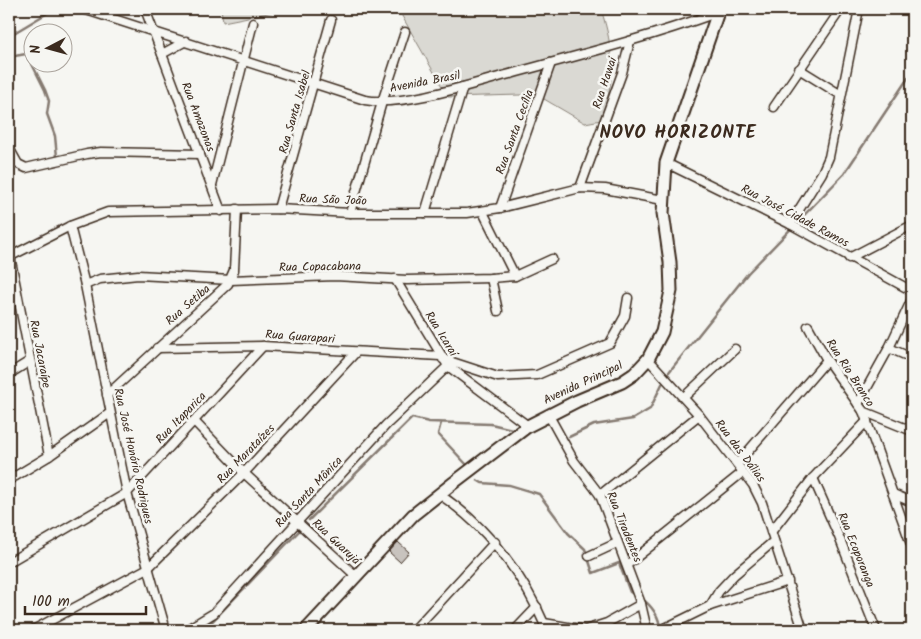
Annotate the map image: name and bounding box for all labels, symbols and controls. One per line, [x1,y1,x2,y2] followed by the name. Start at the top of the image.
[22,22,72,72] north arrow
[25,44,47,55] text: N
[588,54,623,111] street label: Rua Hawai
[388,66,462,98] street label: Avenida Brasil
[274,68,316,156] street label: Rua Santa Isabel
[176,79,220,155] street label: Rua Amazonas
[491,87,539,177] street label: Rua Santa Cecília
[599,119,757,148] district label: NOVO HORIZONTE
[738,179,852,253] street label: Rua José Cidade Ramos
[299,189,367,211] street label: Rua São João
[279,257,362,277] street label: Rua Copacabana
[161,280,215,330] street label: Rua Setiba
[420,308,464,362] street label: Rua Icaraí
[24,318,56,390] street label: Rua Jacaraípe
[265,325,337,349] street label: Rua Guarapari
[821,335,879,411] street label: Rua Rio Branco
[540,356,626,410] street label: Avenida Principal
[108,386,158,526] street label: Rua José Honório Rodrigues
[151,387,211,448] street label: Rua Itaparica
[710,415,770,487] street label: Rua das Dálias
[212,420,280,488] street label: Rua Marataízes
[271,452,348,532] street label: Rua Santa Mônica
[601,489,647,565] street label: Rua Tiradentes
[832,510,880,591] street label: Rua Ecoporanga
[307,514,366,570] street label: Rua Guarujá
[25,584,146,616] scale bar
[32,590,70,614] text: 100 m

